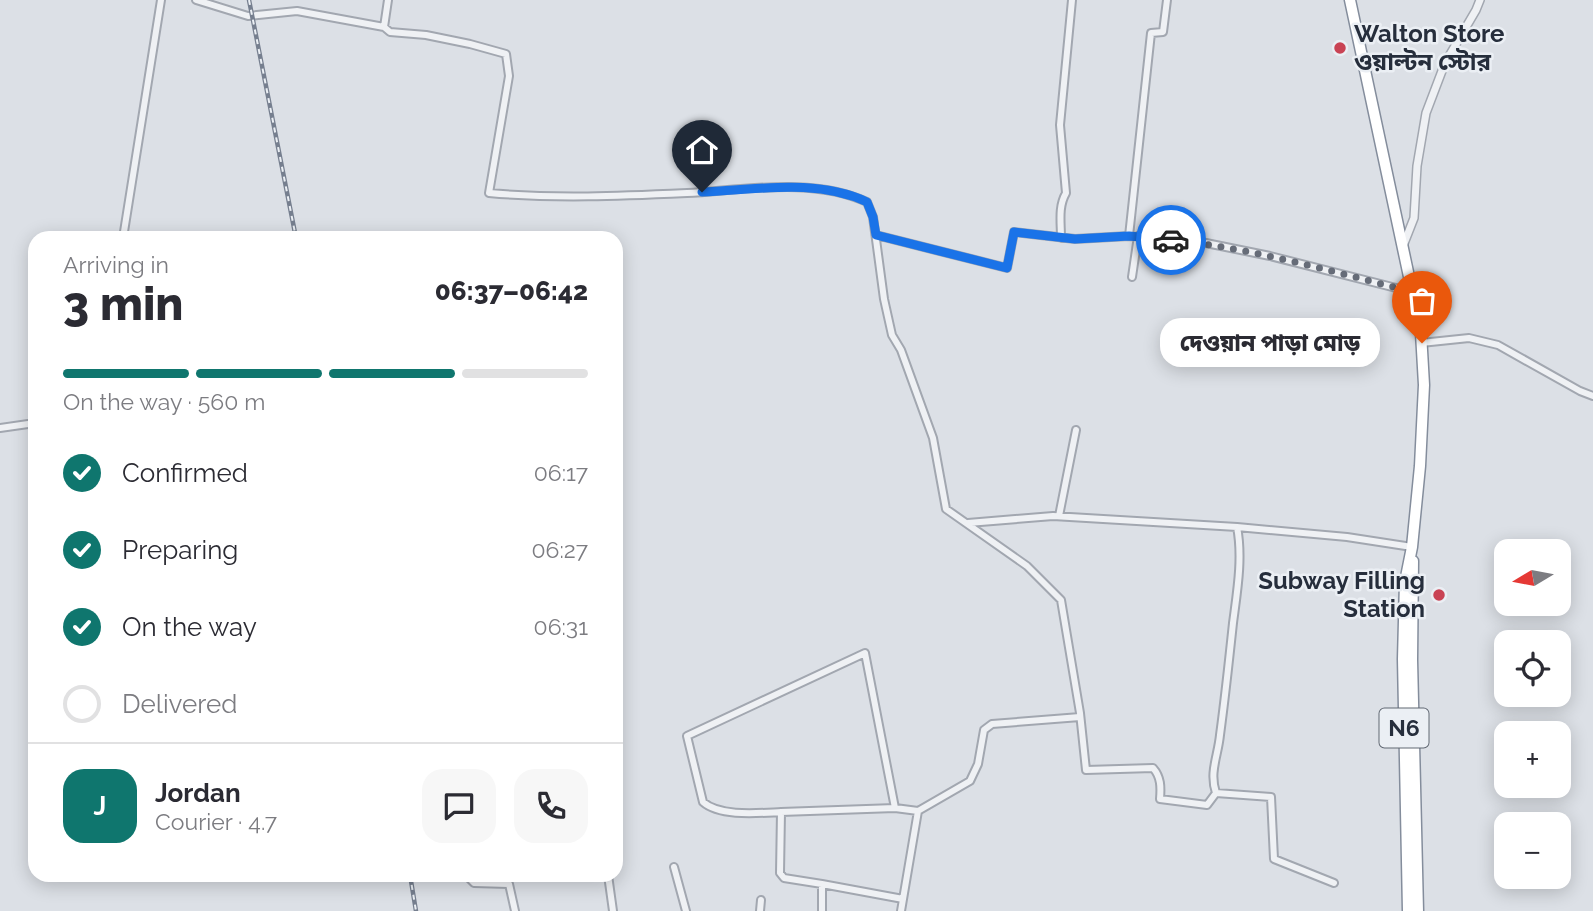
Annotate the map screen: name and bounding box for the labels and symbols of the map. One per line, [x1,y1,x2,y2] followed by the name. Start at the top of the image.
[1354,19,1505,76] place label: Walton Store ওয়াল্টন স্টোর
[1332,40,1348,56] marker: Walton Store ওয়াল্টন স্টোর
[672,120,732,192] pin
[1136,205,1206,275] courier
[1392,271,1452,343] pin
[1160,318,1380,368] callout: দেওয়ান পাড়া মোড়
[1494,539,1572,616] north arrow
[1258,566,1425,623] place label: Subway Filling Station
[1431,587,1447,603] marker: Subway Filling Station
[1380,708,1428,748] road number: N6

